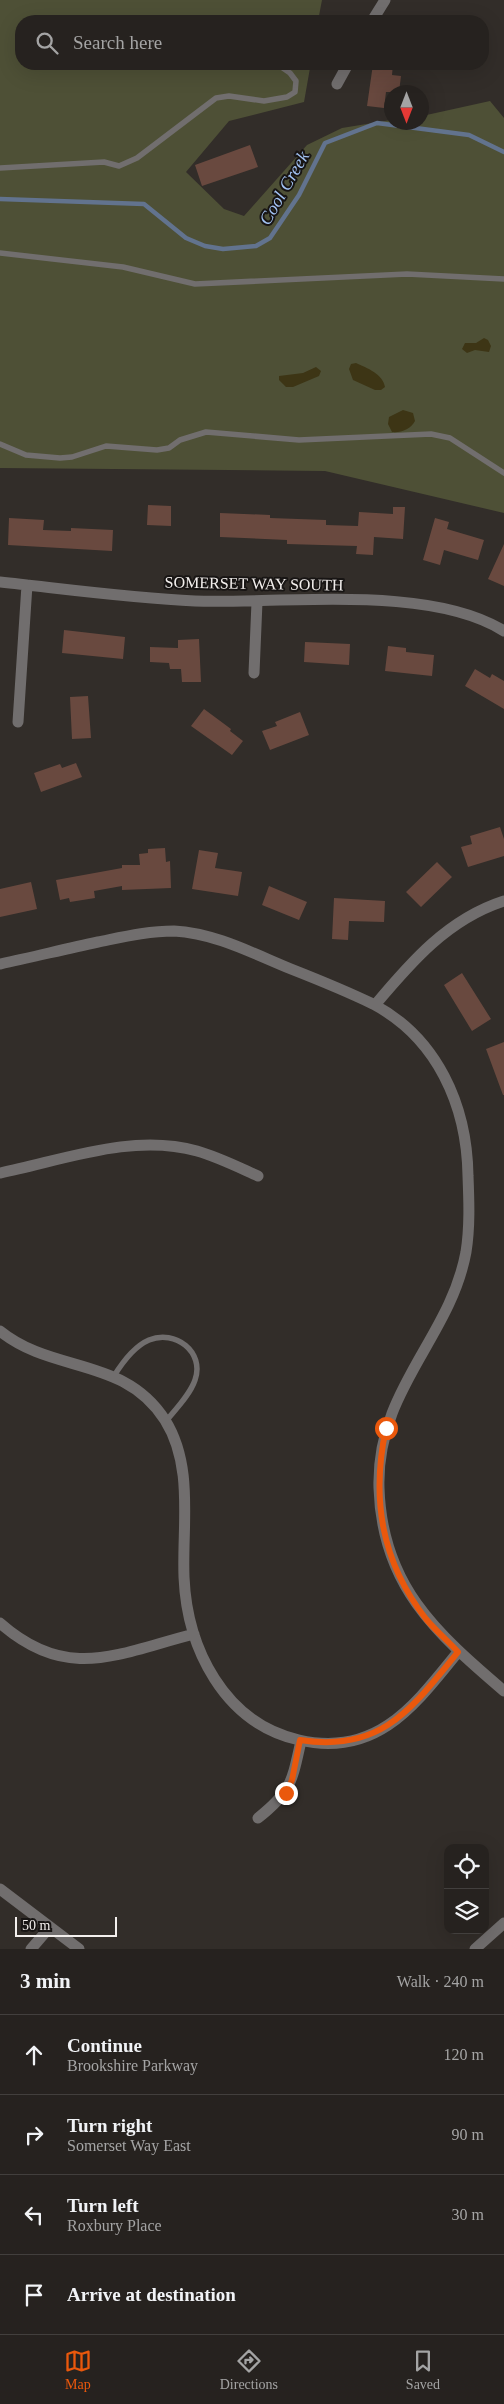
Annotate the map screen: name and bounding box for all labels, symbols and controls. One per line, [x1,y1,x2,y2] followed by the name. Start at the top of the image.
[15,15,489,70] search box
[33,29,61,57] icon: search
[73,32,162,53] text: Search here
[384,85,429,130] north arrow
[255,147,314,228] water label: Cool Creek
[165,573,344,594] street label: SOMERSET WAY SOUTH
[375,1417,398,1440] route start
[275,1782,298,1805] route end
[444,1844,489,1934] map controls
[444,1844,489,1889] button: locate
[444,1889,489,1934] button: layers
[15,1914,118,1937] scale bar
[22,1918,50,1933] text: 50 m
[20,1969,71,1993] text: 3 min
[397,1973,484,1990] text: Walk · 240 m
[67,2035,142,2056] text: Continue
[20,2041,48,2069] icon: ahead
[444,2046,484,2063] text: 120 m
[67,2057,198,2074] text: Brookshire Parkway
[67,2115,152,2136] text: Turn right
[20,2121,48,2149] icon: right
[452,2126,484,2143] text: 90 m
[67,2137,191,2154] text: Somerset Way East
[67,2195,139,2216] text: Turn left
[20,2201,48,2229] icon: left
[452,2206,484,2223] text: 30 m
[67,2217,162,2234] text: Roxbury Place
[20,2281,48,2309] icon: arrive
[67,2284,236,2305] text: Arrive at destination
[64,2347,92,2393] tab: Map
[220,2347,278,2393] tab: Directions
[406,2347,440,2393] tab: Saved

